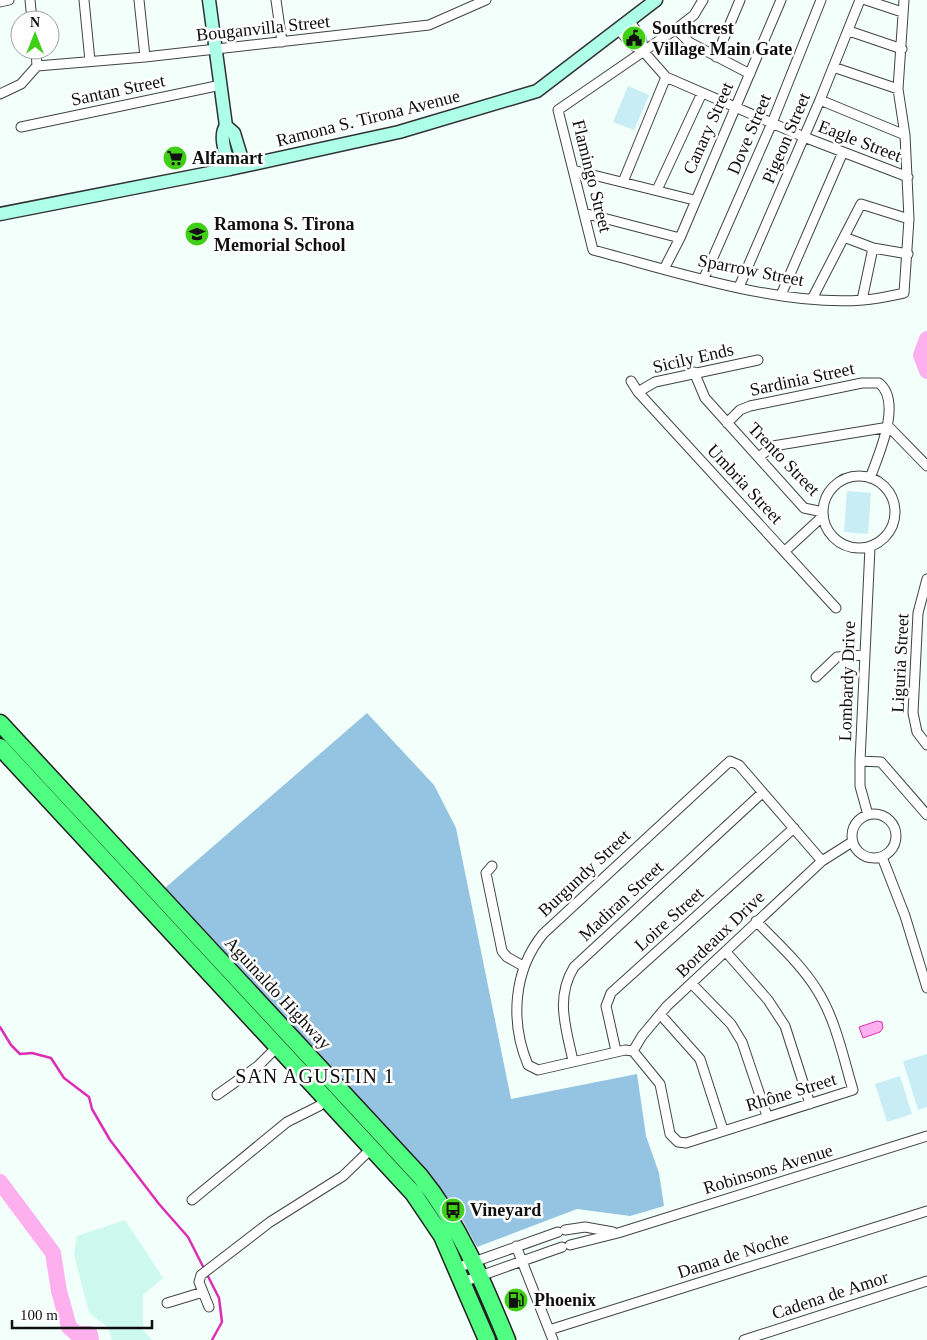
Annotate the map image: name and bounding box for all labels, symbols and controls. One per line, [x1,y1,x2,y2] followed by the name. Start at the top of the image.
[10,10,60,60] north arrow
[195,11,331,45] street label: Bouganvilla Street
[30,15,40,30] text: N
[652,18,792,59] place label: Southcrest Village Main Gate
[621,25,647,51] public building icon: Southcrest Village Main Gate
[69,70,167,110] street label: Santan Street
[679,79,737,177] street label: Canary Street
[274,85,462,151] street label: Ramona S. Tirona Avenue
[758,90,814,186] street label: Pigeon Street
[723,91,775,177] street label: Dove Street
[816,116,904,166] street label: Eagle Street
[568,118,616,234] street label: Flamingo Street
[162,145,188,171] supermarket icon: Alfamart
[192,148,263,168] place label: Alfamart
[214,214,355,255] place label: Ramona S. Tirona Memorial School
[184,221,210,247] school or university icon: Ramona S. Tirona Memorial School
[696,250,806,290] street label: Sparrow Street
[651,339,735,377] street label: Sicily Ends
[748,358,856,400] street label: Sardinia Street
[744,418,824,500] street label: Trento Street
[703,440,787,528] street label: Umbria Street
[887,613,913,713] street label: Liguria Street
[835,620,859,742] street label: Lombardy Drive
[534,825,634,921] street label: Burgundy Street
[575,857,667,945] street label: Madiran Street
[631,883,707,955] street label: Loire Street
[672,887,768,981] street label: Bordeaux Drive
[221,933,335,1053] street label: Aguinaldo Highway
[235,1065,395,1087] district label: SAN AGUSTIN 1
[743,1069,839,1115] street label: Rhône Street
[701,1140,835,1198] street label: Robinsons Avenue
[440,1197,466,1223] bus stop icon: Vineyard
[470,1200,541,1220] place label: Vineyard
[675,1228,791,1282] street label: Dama de Noche
[769,1267,891,1323] street label: Cadena de Amor
[503,1287,529,1313] fuel station icon: Phoenix
[534,1290,596,1310] place label: Phoenix
[12,1298,152,1330] scale bar
[20,1307,58,1323] text: 100 m

